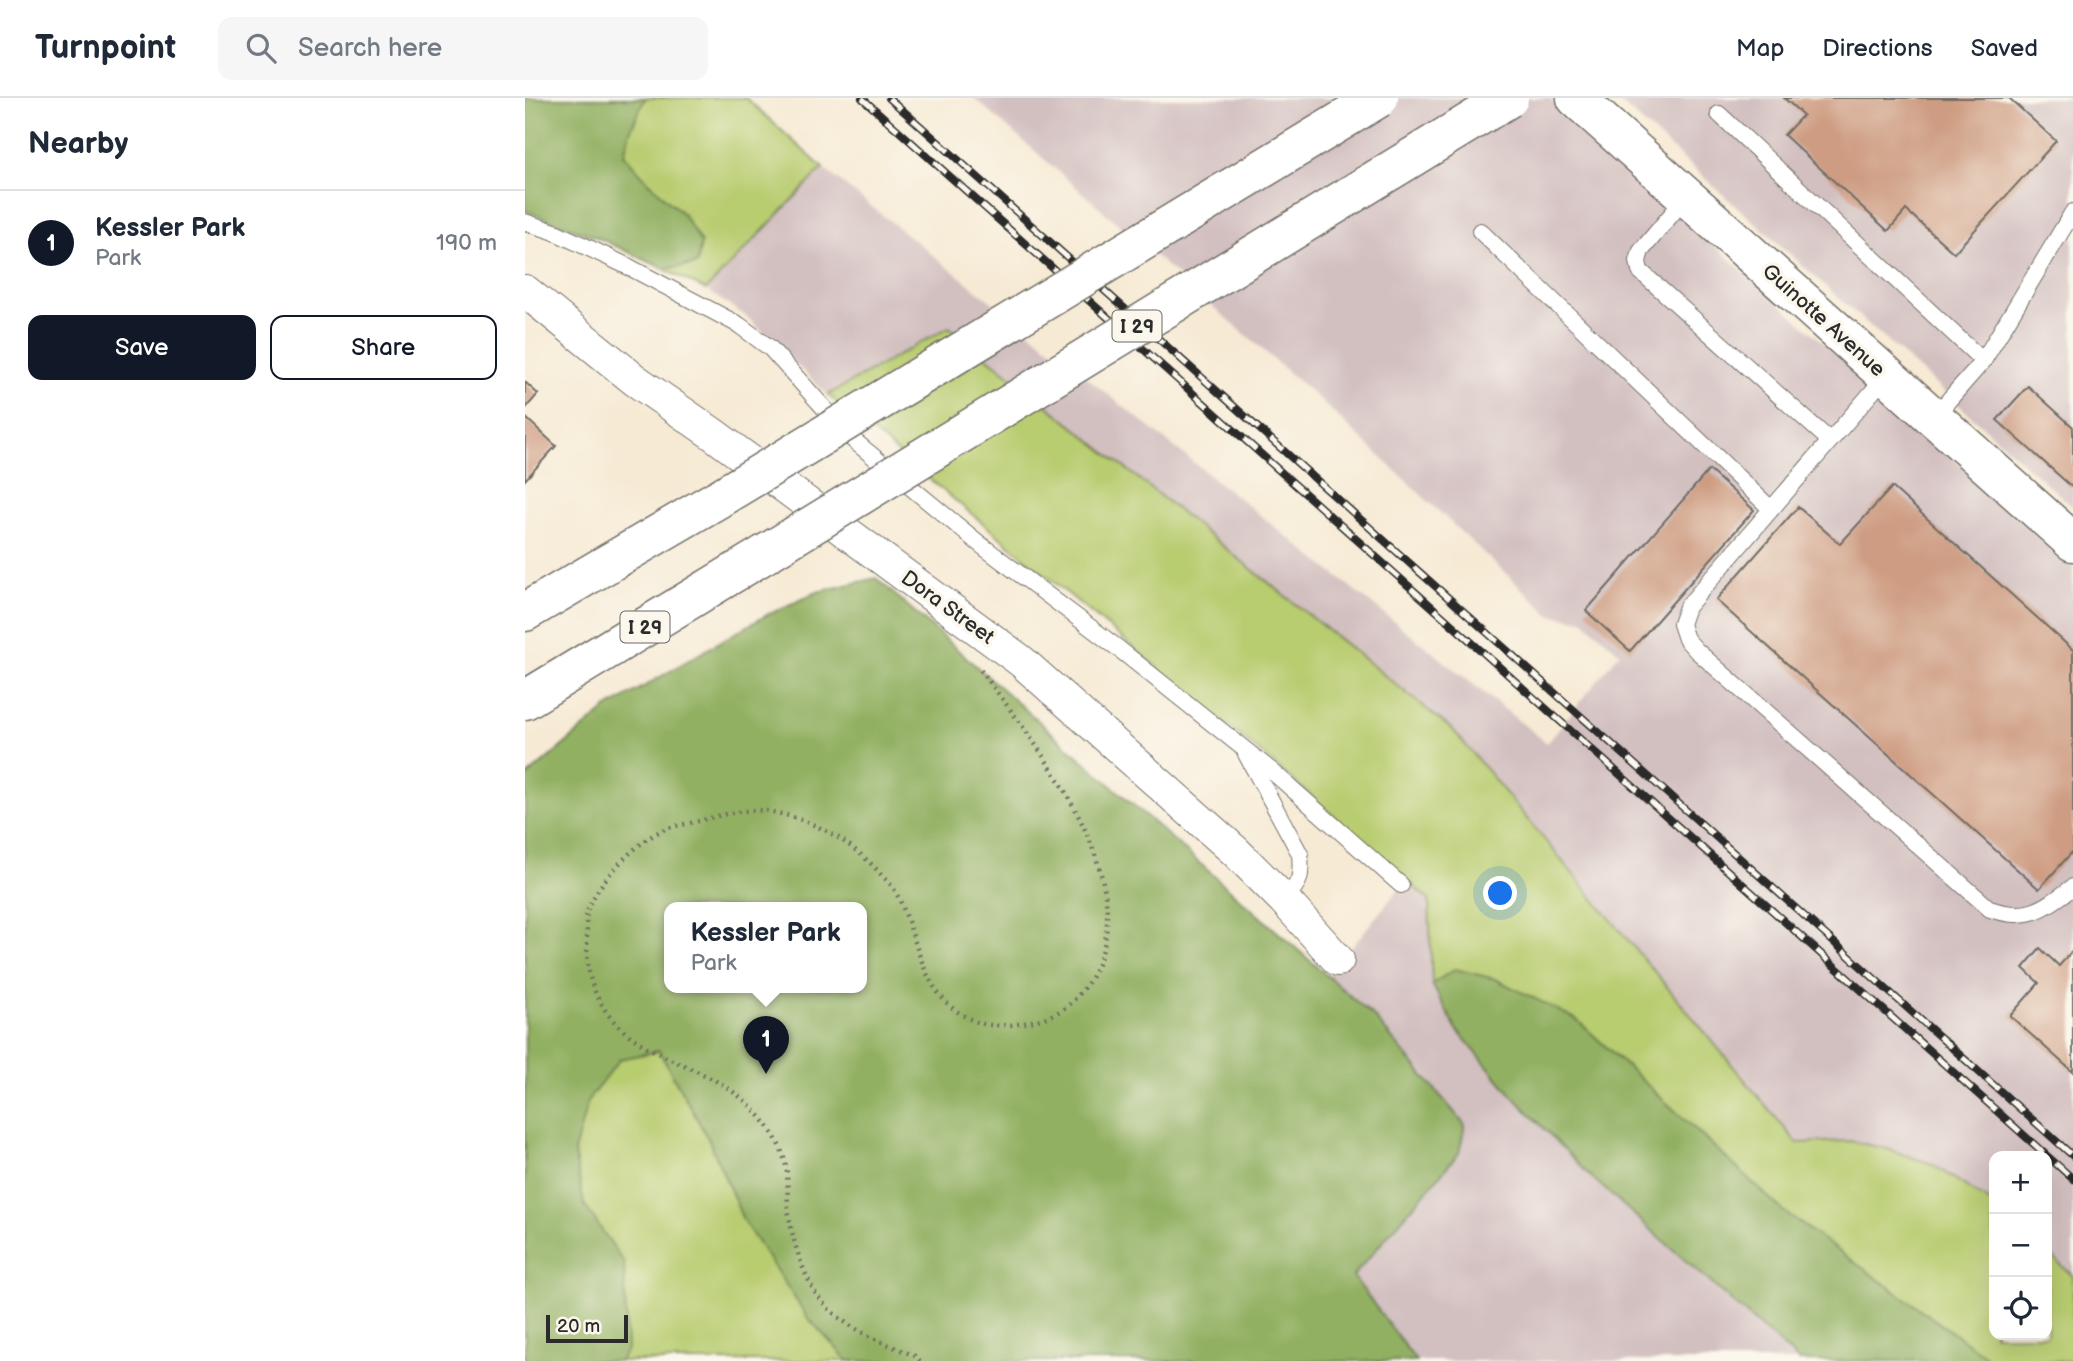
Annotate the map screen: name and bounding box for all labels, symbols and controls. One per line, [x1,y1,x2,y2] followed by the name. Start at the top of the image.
[218,17,708,80] search box
[35,28,176,68] text: Turnpoint
[242,29,280,67] icon: search
[298,33,442,64] text: Search here
[1736,34,1784,63] text: Map
[1822,34,1933,63] text: Directions
[1971,34,2038,63] text: Saved
[28,126,128,162] text: Nearby
[95,213,245,244] text: Kessler Park
[46,229,56,257] text: 1
[436,229,497,257] text: 190 m
[95,244,141,272] text: Park
[1757,259,1890,382] street label: Guinotte Avenue
[1113,310,1161,342] road number: I 29
[28,315,256,380] button: Save
[270,315,497,380] button: Share
[896,565,1000,650] street label: Dora Street
[621,612,669,642] road number: I 29
[1483,876,1517,910] your location
[664,902,867,993] popup
[690,918,841,949] text: Kessler Park
[690,949,737,977] text: Park
[743,1016,789,1074] pin: 1
[1989,1151,2052,1340] map controls
[1989,1151,2052,1214] button: +
[1989,1214,2052,1277] button: −
[1989,1277,2052,1340] button: locate
[546,1312,628,1344] scale bar
[557,1315,600,1338] text: 20 m

